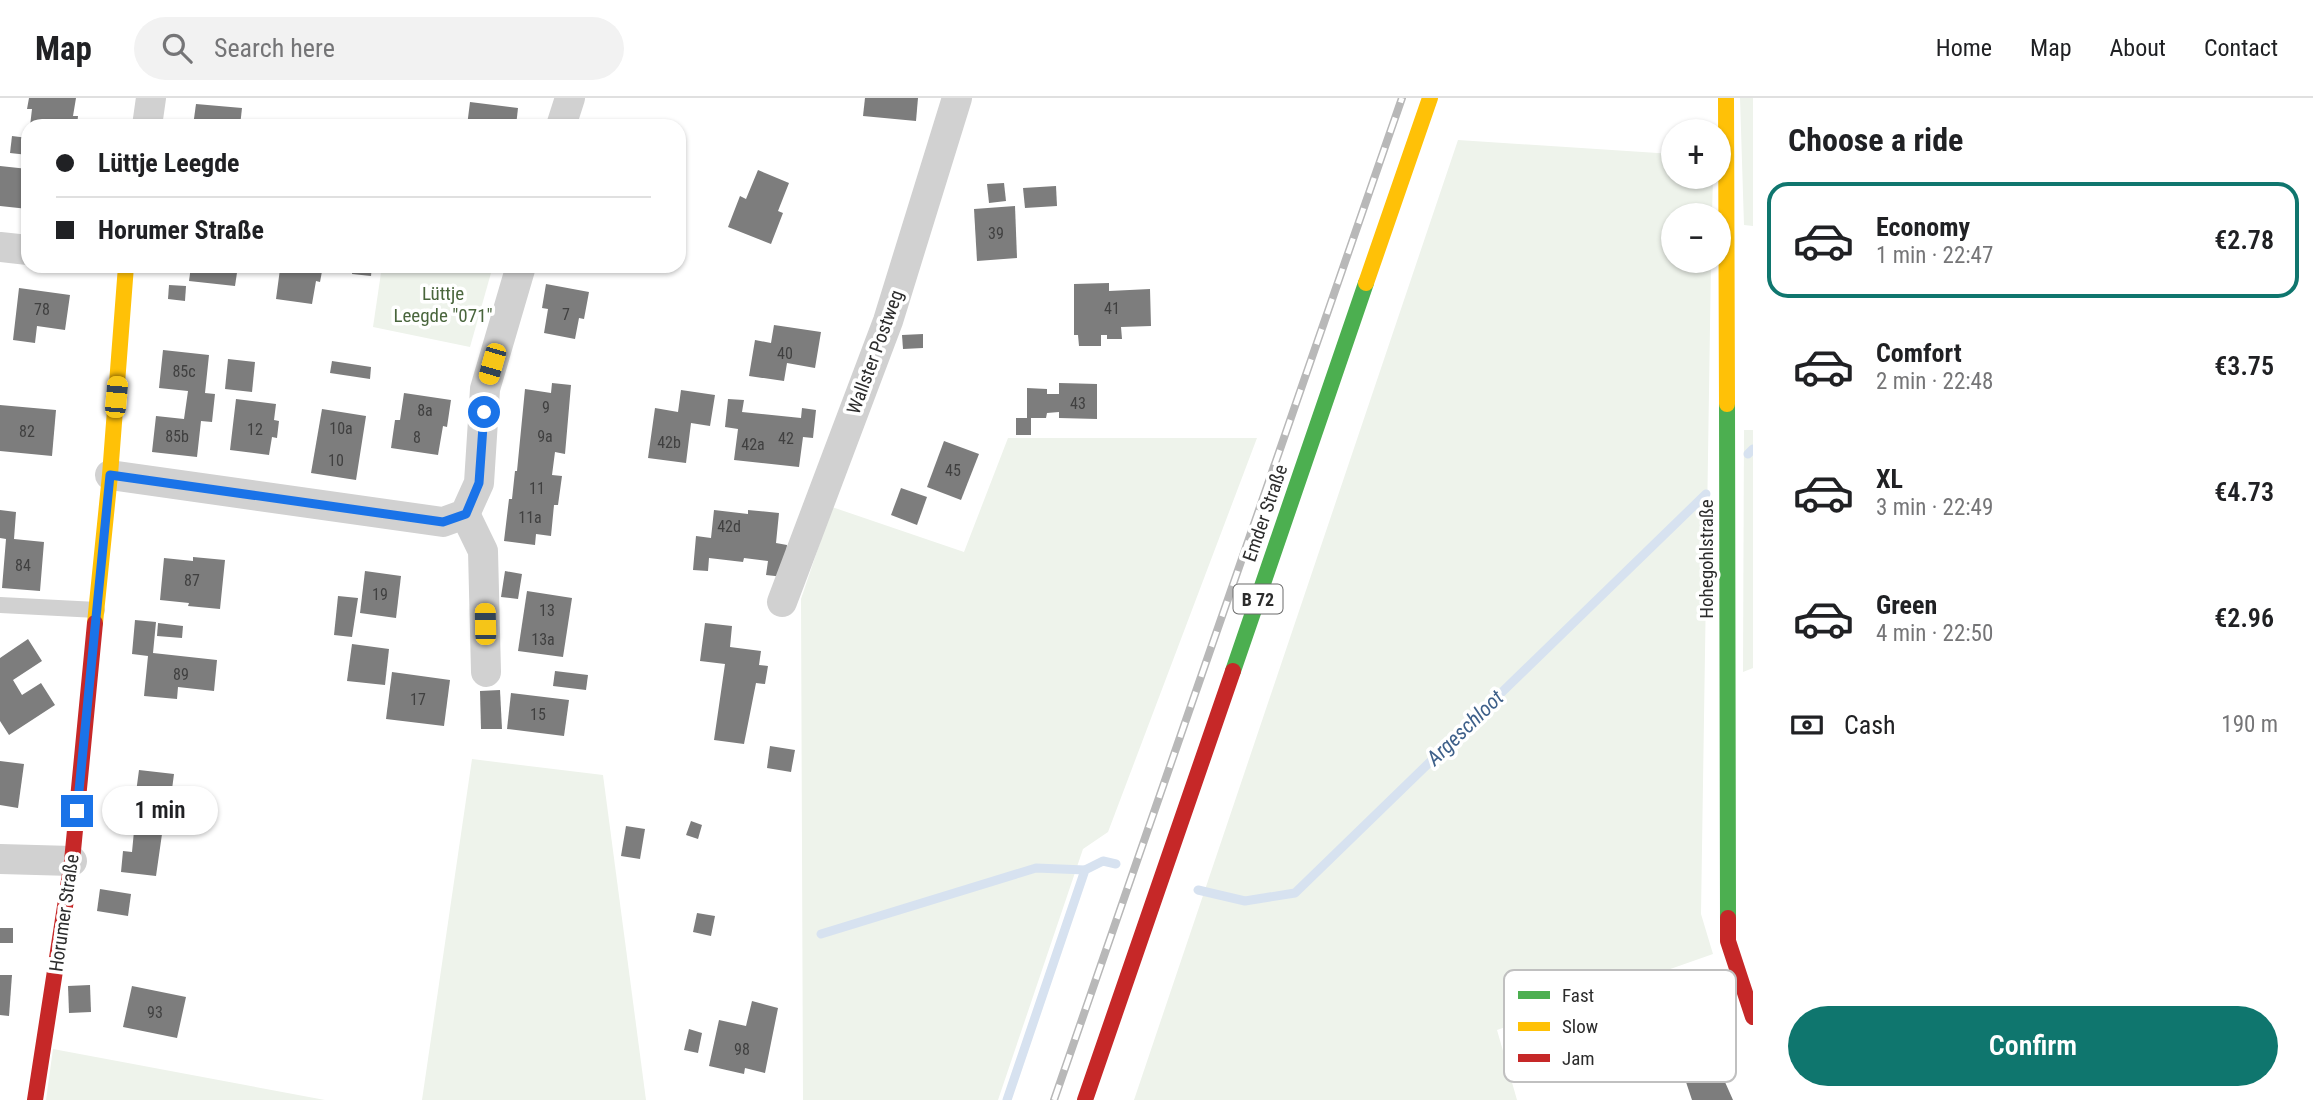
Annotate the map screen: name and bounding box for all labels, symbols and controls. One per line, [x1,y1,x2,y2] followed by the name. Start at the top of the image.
[134,17,624,80] search box
[35,29,92,68] text: Map
[158,29,196,67] icon: search
[214,33,335,63] text: Search here
[1936,34,1992,62] text: Home
[2030,34,2072,62] text: Map
[2110,34,2166,62] text: About
[2204,34,2278,62] text: Contact
[1661,119,1731,273] map controls
[1661,119,1731,189] button: +
[1788,121,1963,159] text: Choose a ride
[98,148,240,178] text: Lüttje Leegde
[1661,203,1731,273] button: −
[1792,209,1855,272] icon: car
[1876,212,1970,242] text: Economy
[98,215,264,245] text: Horumer Straße
[988,224,1004,243] house number: 39
[2214,225,2274,255] text: €2.78
[1876,242,1993,269] text: 1 min · 22:47
[393,282,493,327] park label: Lüttje Leegde "071"
[842,287,908,417] street label: Wallster Postweg
[1104,299,1120,318] house number: 41
[34,300,50,319] house number: 78
[562,305,570,324] house number: 7
[1792,335,1855,398] icon: car
[1876,338,1962,368] text: Comfort
[477,341,508,387] car
[777,344,793,363] house number: 40
[2214,351,2274,381] text: €3.75
[172,362,196,381] house number: 85c
[1876,368,1993,395] text: 2 min · 22:48
[104,375,129,419] car
[1070,394,1086,413] house number: 43
[468,396,500,428] route start
[542,398,550,417] house number: 9
[417,401,433,420] house number: 8a
[329,419,353,438] house number: 10a
[247,420,263,439] house number: 12
[19,422,35,441] house number: 82
[165,427,189,446] house number: 85b
[537,427,553,446] house number: 9a
[413,428,421,447] house number: 8
[778,429,794,448] house number: 42
[657,433,681,452] house number: 42b
[741,435,765,454] house number: 42a
[328,451,344,470] house number: 10
[945,461,961,480] house number: 45
[1238,461,1292,565] street label: Emder Straße
[1792,461,1855,524] icon: car
[1876,464,1903,494] text: XL
[2214,477,2274,507] text: €4.73
[529,479,545,498] house number: 11
[1876,494,1993,521] text: 3 min · 22:49
[1695,499,1718,619] street label: Hohegohlstraße
[518,508,542,527] house number: 11a
[717,517,741,536] house number: 42d
[15,556,31,575] house number: 84
[184,571,200,590] house number: 87
[1234,584,1282,614] road number: B 72
[372,585,388,604] house number: 19
[1792,587,1855,650] icon: car
[1876,590,1937,620] text: Green
[539,601,555,620] house number: 13
[475,603,496,645] car
[2214,603,2274,633] text: €2.96
[1876,620,1993,647] text: 4 min · 22:50
[531,630,555,649] house number: 13a
[173,665,189,684] house number: 89
[1421,685,1509,771] water label: Argeschloot
[410,690,426,709] house number: 17
[530,705,546,724] house number: 15
[1788,706,1826,744] icon: cash
[1844,710,1896,740] text: Cash
[2221,711,2278,738] text: 190 m
[102,786,217,836] callout: 1 min
[61,795,93,827] route end
[135,797,185,824] text: 1 min
[44,853,84,973] street label: Horumer Straße
[1504,970,1736,1082] legend
[1562,984,1594,1007] text: Fast
[147,1003,163,1022] house number: 93
[1788,1006,2278,1086] button: Confirm
[1562,1015,1598,1038] text: Slow
[734,1040,750,1059] house number: 98
[1562,1047,1595,1070] text: Jam

